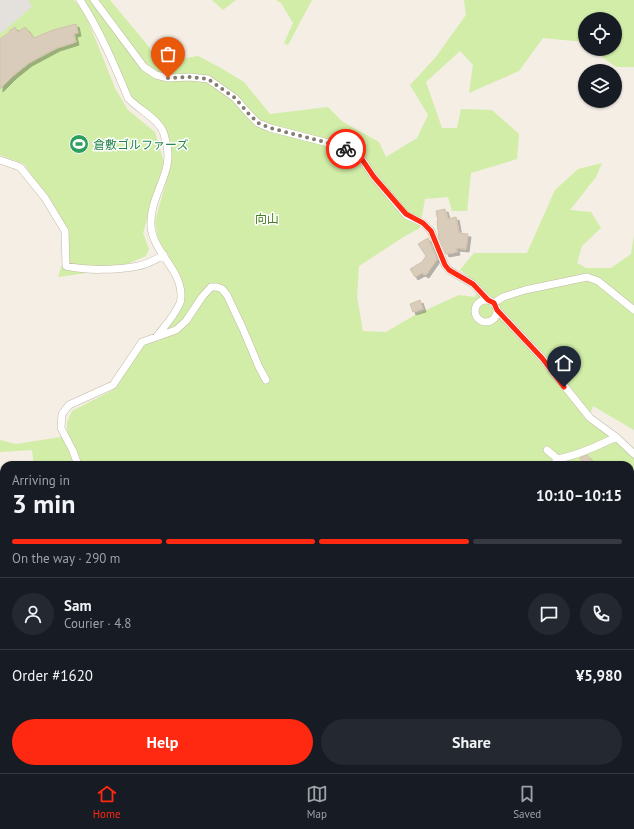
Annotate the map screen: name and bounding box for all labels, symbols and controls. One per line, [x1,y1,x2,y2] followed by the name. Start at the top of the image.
[578,12,622,108] map controls
[578,12,622,56] button: locate
[151,37,185,78] pin
[157,43,179,65] icon: bag
[578,64,622,108] button: layers
[326,129,366,169] courier
[68,133,90,155] sports icon: 倉敷ゴルファーズ
[93,137,188,152] place label: 倉敷ゴルファーズ
[335,138,357,160] icon: bike
[255,211,279,226] park label: 向山
[547,346,581,387] pin
[553,352,575,374] icon: home
[12,472,70,489] text: Arriving in
[536,486,622,505] text: 10:10–10:15
[12,487,75,520] text: 3 min
[12,550,120,567] text: On the way · 290 m
[12,593,54,635] button: person
[528,593,570,635] button: chat
[580,593,622,635] button: phone
[64,596,91,615] text: Sam
[64,615,131,632] text: Courier · 4.8
[12,666,93,685] text: Order #1620
[576,666,622,685] text: ¥5,980
[12,719,313,765] button: Help
[321,719,622,765] button: Share
[93,783,121,821] tab: Home
[306,783,328,821] tab: Map
[513,783,541,821] tab: Saved

